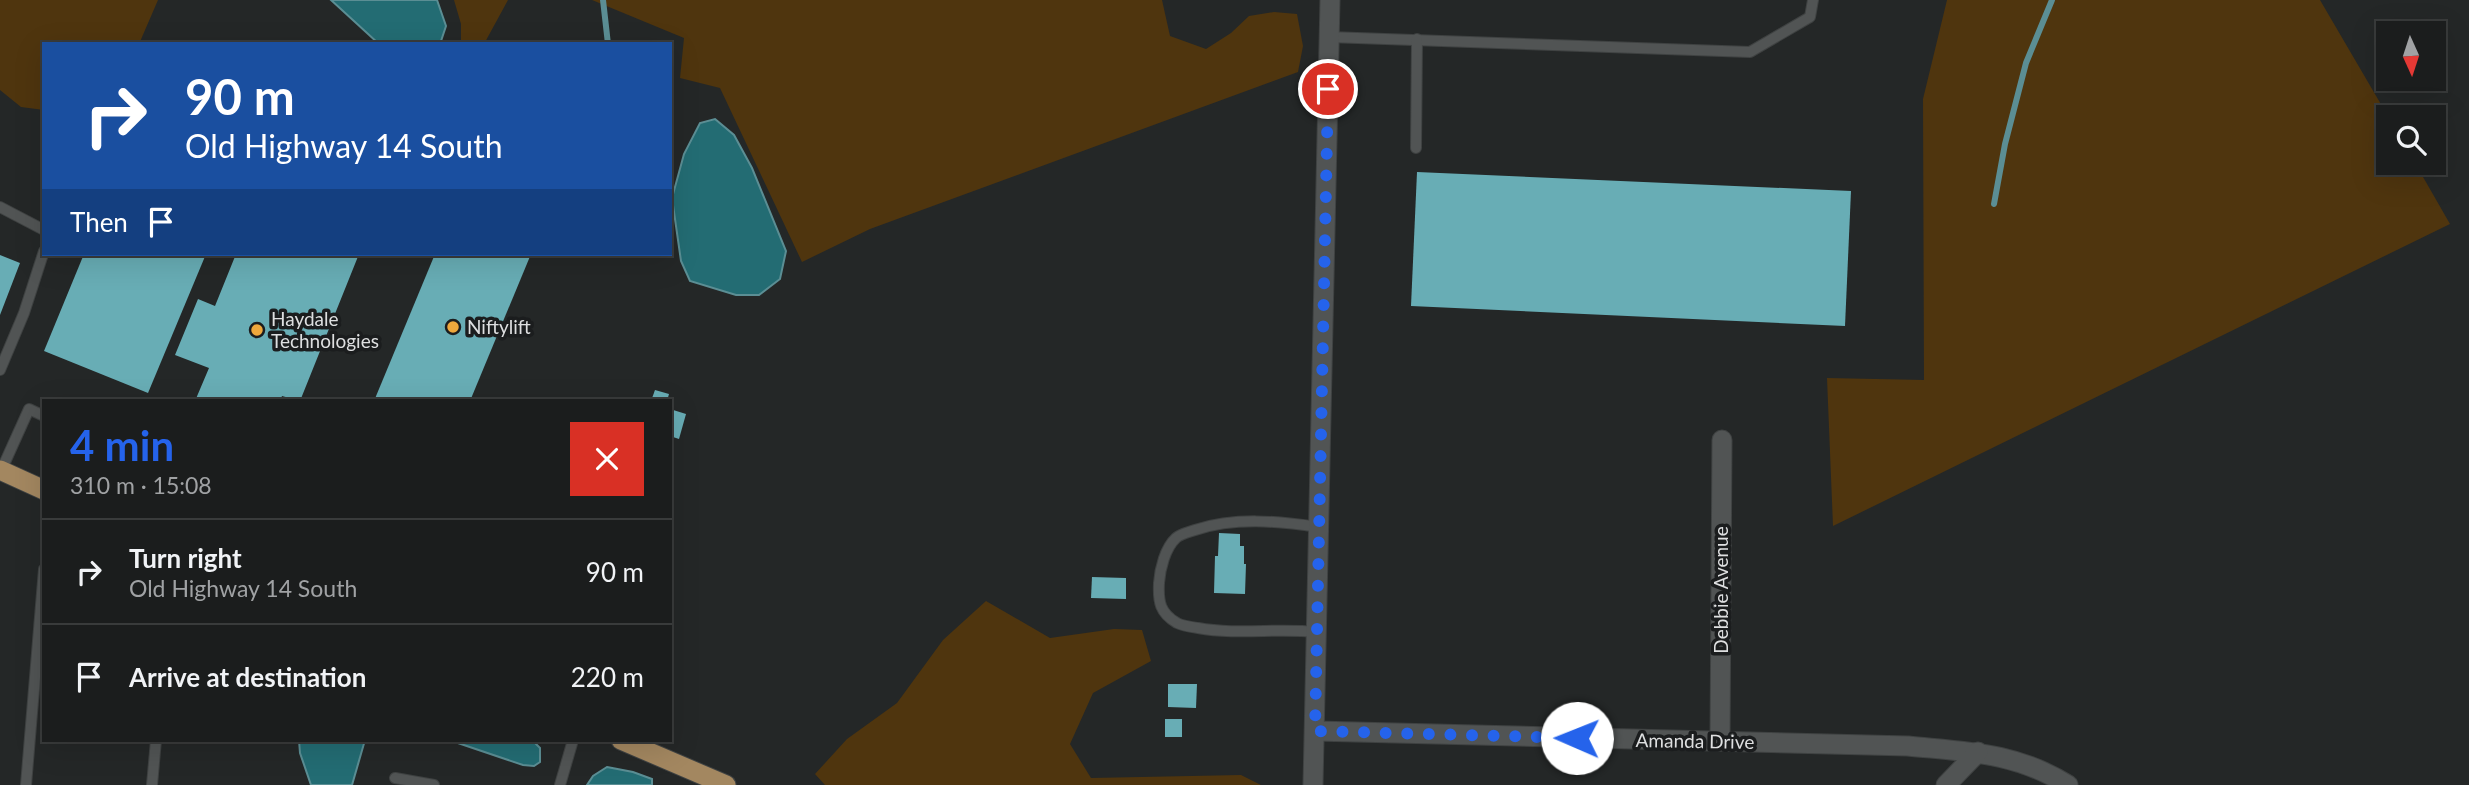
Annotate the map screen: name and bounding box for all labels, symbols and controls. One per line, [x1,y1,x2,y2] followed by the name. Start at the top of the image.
[2376,21,2446,91] north arrow
[2376,21,2446,175] map controls
[1298,59,1358,119] pin
[185,67,295,125] text: 90 m
[70,70,161,161] icon: right
[1309,70,1347,108] icon: arrive
[2376,105,2446,175] button: search
[185,126,503,165] text: Old Highway 14 South
[142,203,180,241] icon: arrive
[70,206,128,238] text: Then
[271,307,379,352] place label: Haydale Technologies
[467,315,531,338] place label: Niftylift
[445,319,461,335] marker: Niftylift
[249,322,265,338] marker: Haydale Technologies
[70,420,174,470] text: 4 min
[570,422,644,496] button: close
[70,471,212,499] text: 310 m · 15:08
[1709,526,1732,654] street label: Debbie Avenue
[129,542,242,574] text: Turn right
[70,553,108,591] icon: right
[586,556,644,588] text: 90 m
[129,574,357,602] text: Old Highway 14 South
[70,658,108,696] icon: arrive
[129,661,366,693] text: Arrive at destination
[571,661,644,693] text: 220 m
[1540,701,1614,775] position arrow
[1635,728,1755,753] street label: Amanda Drive

